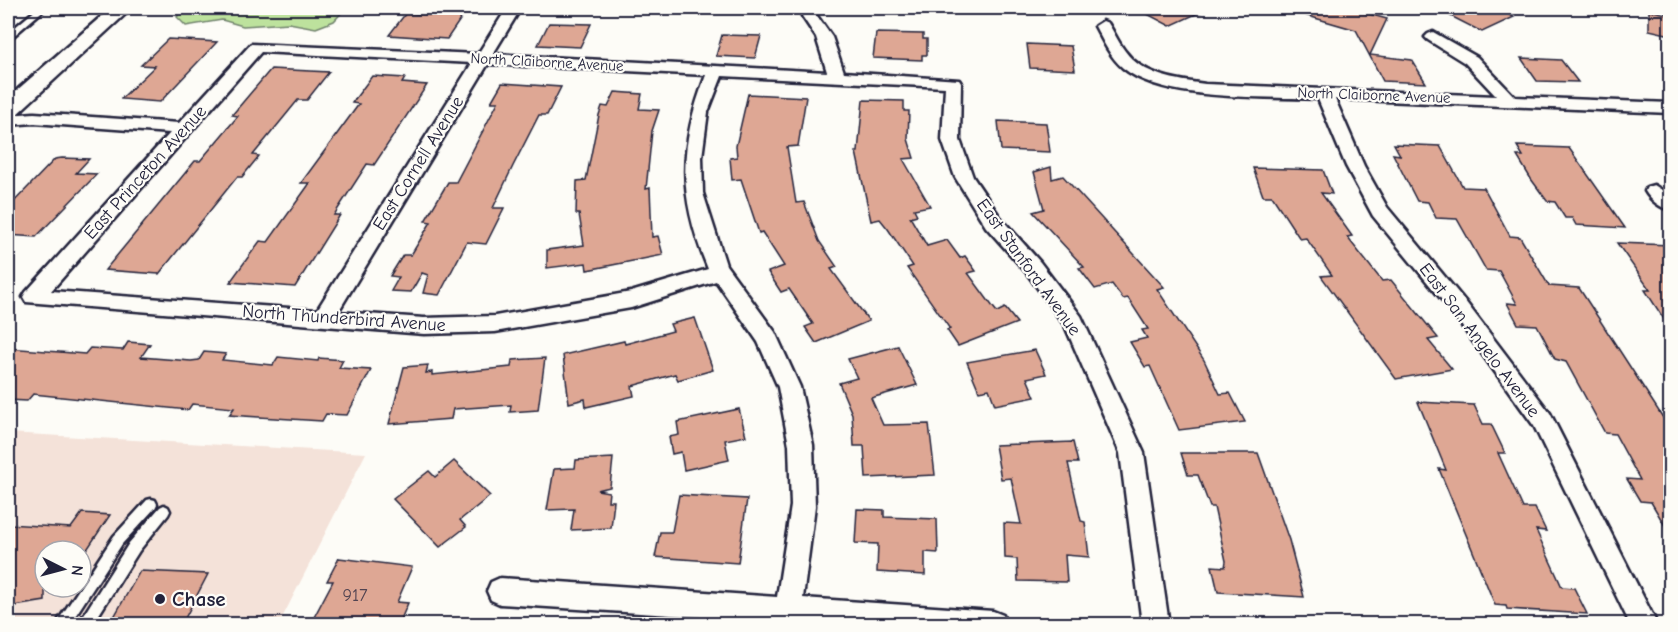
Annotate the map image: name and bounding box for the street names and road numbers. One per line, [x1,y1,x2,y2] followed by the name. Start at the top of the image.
[470,49,624,75] street label: North Claiborne Avenue
[1297,83,1451,107] street label: North Claiborne Avenue
[369,92,468,234] street label: East Cornell Avenue
[80,101,211,244] street label: East Princeton Avenue
[972,195,1085,340] street label: East Stanford Avenue
[1415,259,1544,421] street label: East San Angelo Avenue
[242,301,446,336] street label: North Thunderbird Avenue

